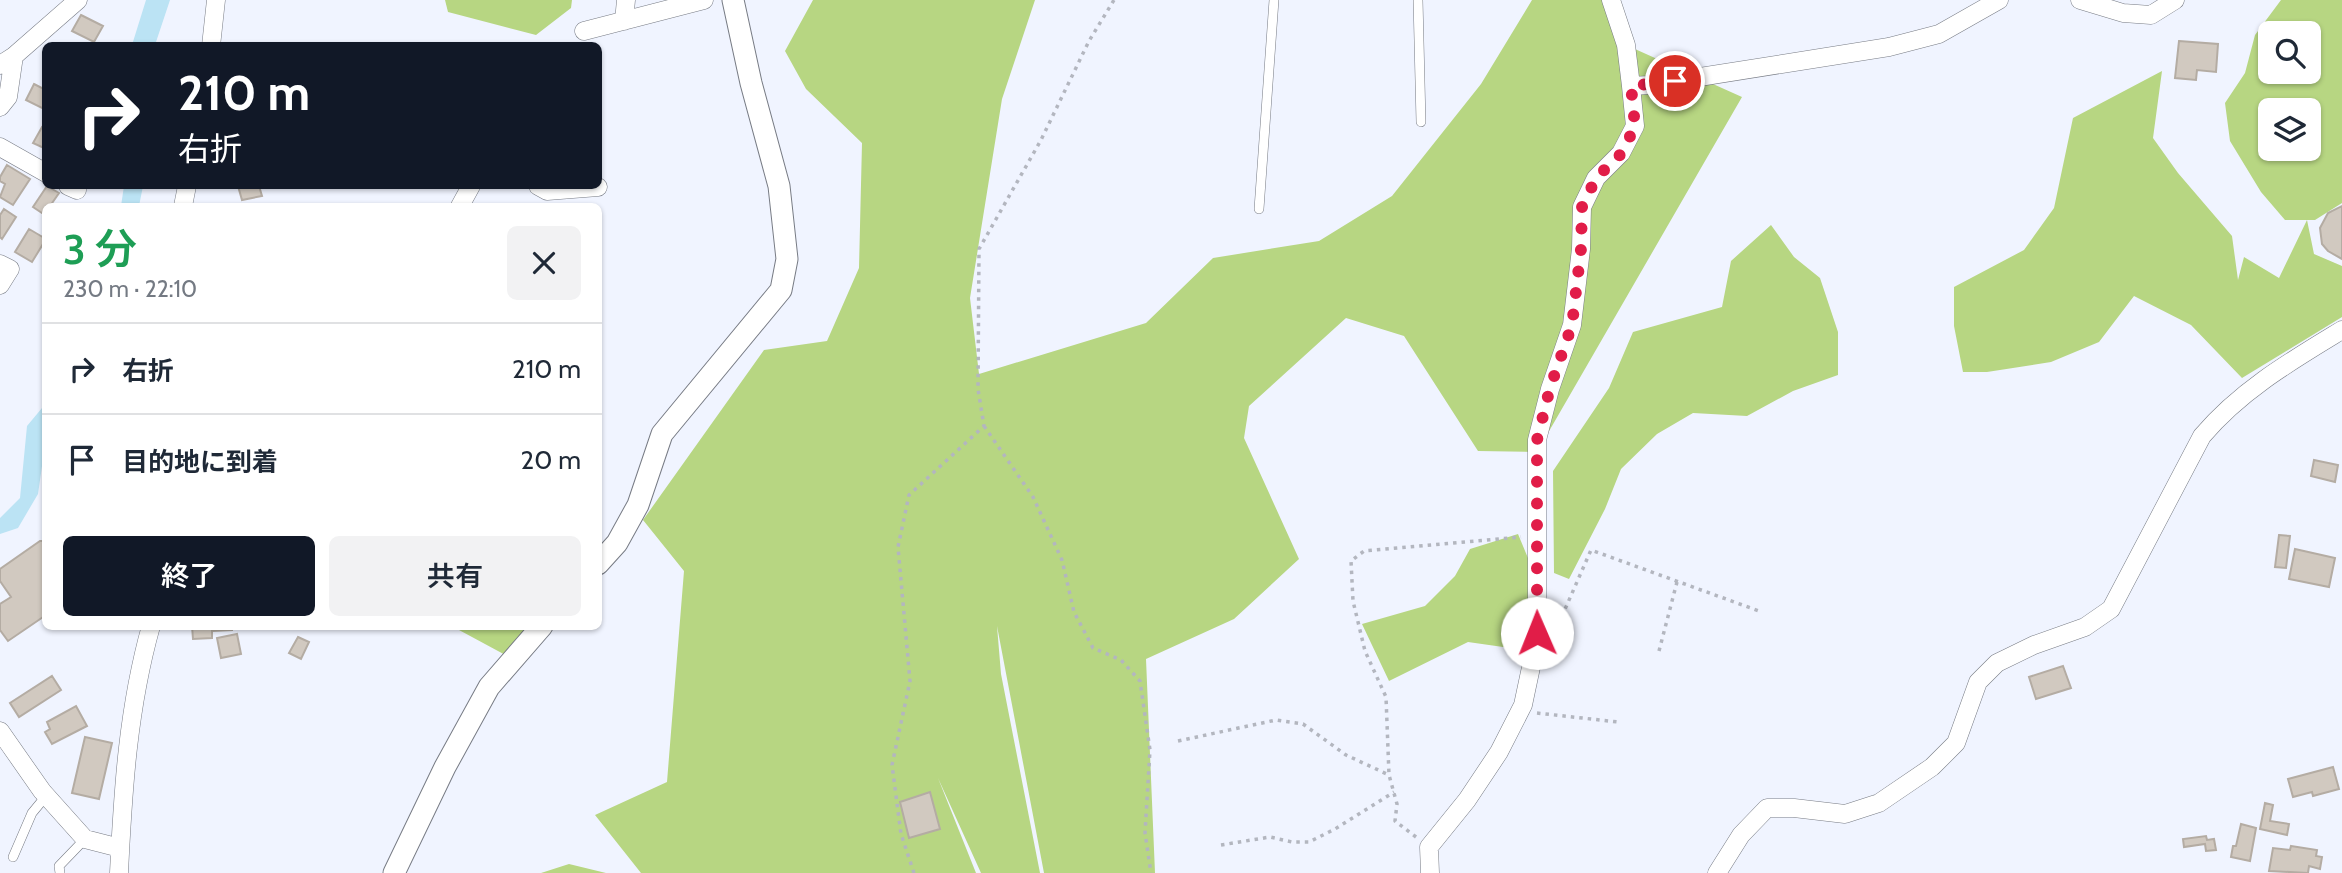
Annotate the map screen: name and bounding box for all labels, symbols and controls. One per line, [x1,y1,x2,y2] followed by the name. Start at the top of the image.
[2258,21,2321,161] map controls
[2258,21,2321,84] button: search
[1645,51,1705,111] pin
[1656,62,1694,100] icon: arrive
[178,63,310,122] text: 210 m
[63,70,154,161] icon: right
[2258,98,2321,161] button: layers
[178,129,242,168] text: 右折
[63,223,137,275] text: 3 分
[507,226,581,300] button: close
[63,275,197,303] text: 230 m · 22:10
[63,350,101,388] icon: right
[512,353,581,385] text: 210 m
[122,355,174,387] text: 右折
[63,441,101,479] icon: arrive
[521,444,581,476] text: 20 m
[122,446,278,478] text: 目的地に到着
[63,536,315,616] button: 終了
[329,536,581,616] button: 共有
[1500,596,1574,670] position arrow

